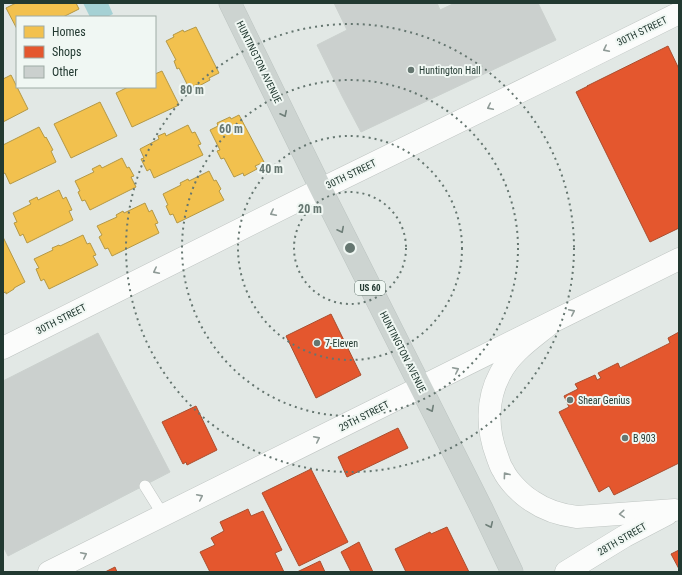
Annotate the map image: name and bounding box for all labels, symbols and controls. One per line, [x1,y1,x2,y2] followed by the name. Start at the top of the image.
[615,14,669,48] street label: 30TH STREET
[16,16,156,88] legend
[234,19,284,105] street label: HUNTINGTON AVENUE
[52,25,86,39] text: Homes
[603,44,611,52] one-way arrow
[52,45,81,59] text: Shops
[52,65,78,79] text: Other
[406,65,416,75] marker: Huntington Hall
[419,65,481,76] place label: Huntington Hall
[180,83,204,97] text: 80 m
[487,102,494,109] one-way arrow
[279,109,287,117] one-way arrow
[219,122,243,136] text: 60 m
[324,157,378,191] street label: 30TH STREET
[259,162,283,176] text: 40 m
[298,202,322,216] text: 20 m
[269,208,277,216] one-way arrow
[337,226,344,233] one-way arrow
[343,241,357,255] centre of rings
[153,266,161,274] one-way arrow
[355,281,385,295] road number: US 60
[34,302,88,336] street label: 30TH STREET
[378,309,428,395] street label: HUNTINGTON AVENUE
[568,310,575,317] one-way arrow
[312,338,322,348] marker: 7-Eleven
[325,338,358,349] place label: 7-Eleven
[451,367,459,375] one-way arrow
[565,395,575,405] marker: Shear Genius
[578,395,630,406] place label: Shear Genius
[337,399,391,433] street label: 29TH STREET
[427,405,434,412] one-way arrow
[620,433,630,443] marker: B 903
[633,433,656,444] place label: B 903
[312,436,320,444] one-way arrow
[503,472,511,479] one-way arrow
[196,494,203,502] one-way arrow
[619,510,625,519] one-way arrow
[485,521,493,528] one-way arrow
[596,521,648,557] street label: 28TH STREET
[79,552,87,560] one-way arrow

